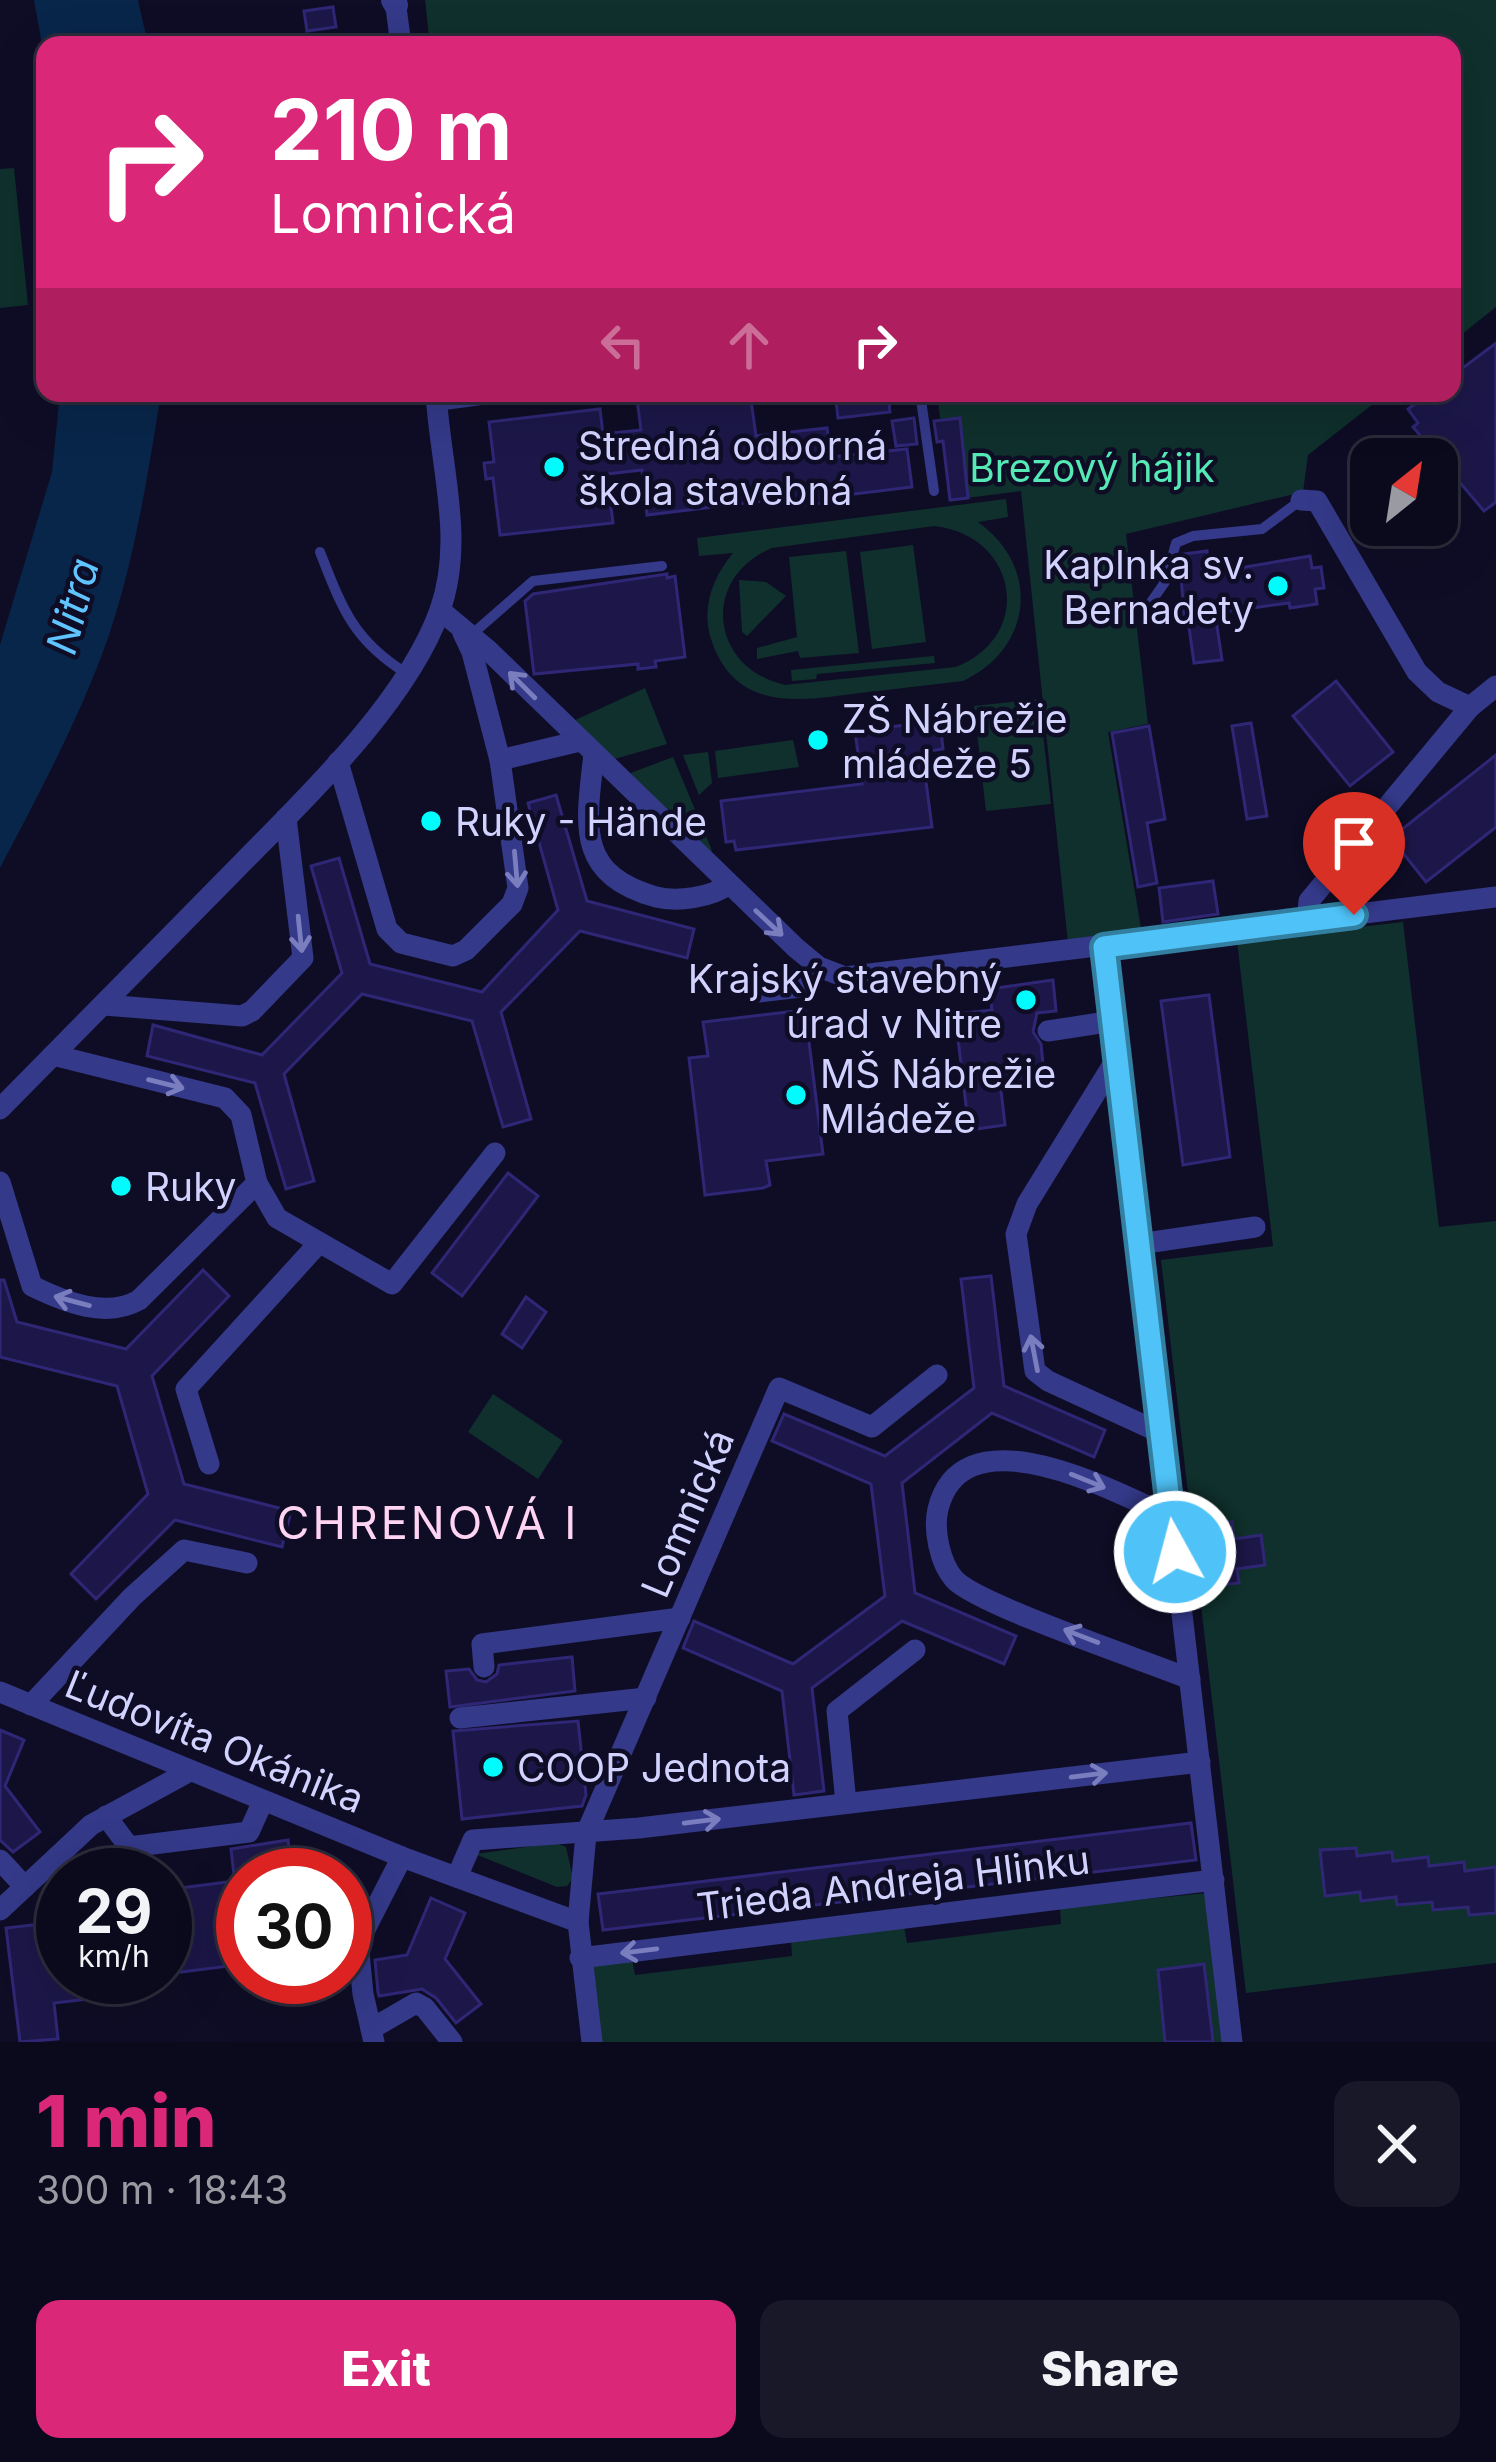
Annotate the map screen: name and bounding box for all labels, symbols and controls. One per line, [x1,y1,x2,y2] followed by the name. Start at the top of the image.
[270,79,512,180] text: 210 m
[72,84,228,240] icon: right
[270,181,516,246] text: Lomnická
[590,312,656,378] icon: left
[716,312,782,378] icon: ahead
[842,312,908,378] icon: right
[578,422,887,514] place label: Stredná odborná škola stavebná
[1350,438,1458,546] north arrow
[1350,438,1458,546] map controls
[969,444,1215,491] park label: Brezový hájik
[541,454,567,480] marker: Stredná odborná škola stavebná
[1043,541,1254,633] place label: Kaplnka sv. Bernadety
[35,553,109,659] water label: Nitra
[1265,573,1291,599] marker: Kaplnka sv. Bernadety
[508,672,537,700] one-way arrow
[842,695,1068,787] place label: ZŠ Nábrežie mládeže 5
[805,727,831,753] marker: ZŠ Nábrežie mládeže 5
[1303,792,1405,915] pin
[455,798,707,845] place label: Ruky - Hände
[418,808,444,834] marker: Ruky - Hände
[1321,810,1387,876] icon: arrive
[505,848,528,887] one-way arrow
[754,908,783,936] one-way arrow
[289,914,312,953] one-way arrow
[688,955,1002,1047] place label: Krajský stavebný úrad v Nitre
[1013,987,1039,1013] marker: Krajský stavebný úrad v Nitre
[820,1050,1056,1142] place label: MŠ Nábrežie Mládeže
[147,1074,185,1096] one-way arrow
[783,1082,809,1108] marker: MŠ Nábrežie Mládeže
[145,1163,236,1210] place label: Ruky
[108,1173,134,1199] marker: Ruky
[53,1289,91,1311] one-way arrow
[1022,1334,1044,1373] one-way arrow
[631,1422,743,1604] street label: Lomnická
[1069,1472,1106,1493] one-way arrow
[1112,1489,1238,1615] position arrow
[277,1495,579,1550] district label: CHRENOVÁ I
[1064,1624,1101,1645] one-way arrow
[59,1660,371,1822] street label: Ľudovíta Okánika
[517,1744,791,1791] place label: COOP Jednota
[480,1754,506,1780] marker: COOP Jednota
[1069,1763,1108,1786] one-way arrow
[682,1809,721,1831] one-way arrow
[694,1836,1092,1930] street label: Trieda Andreja Hlinku
[216,1848,372,2004] speed limit sign: 30
[76,1875,152,1947] text: 29
[78,1938,150,1974] text: km/h
[620,1940,659,1963] one-way arrow
[36,2077,216,2164] text: 1 min
[1334,2081,1460,2207] button: close
[36,2166,288,2213] text: 300 m · 18:43
[36,2300,736,2438] button: Exit
[760,2300,1460,2438] button: Share

